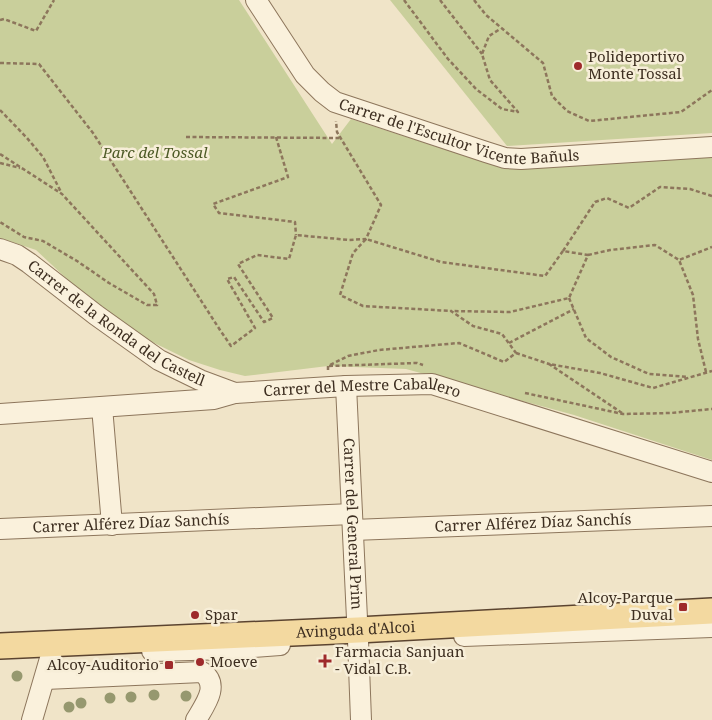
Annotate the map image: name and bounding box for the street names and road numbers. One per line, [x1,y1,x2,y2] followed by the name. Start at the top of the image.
[337,93,580,168] street label: Carrer de l'Escultor Vicente Bañuls
[24,255,208,390] street label: Carrer de la Ronda del Castell
[263,373,463,401] street label: Carrer del Mestre Caballero
[339,437,368,610] street label: Carrer del General Prim
[32,508,230,537] street label: Carrer Alférez Díaz Sanchís
[434,508,632,536] street label: Carrer Alférez Díaz Sanchís
[295,616,416,642] street label: Avinguda d'Alcoi

